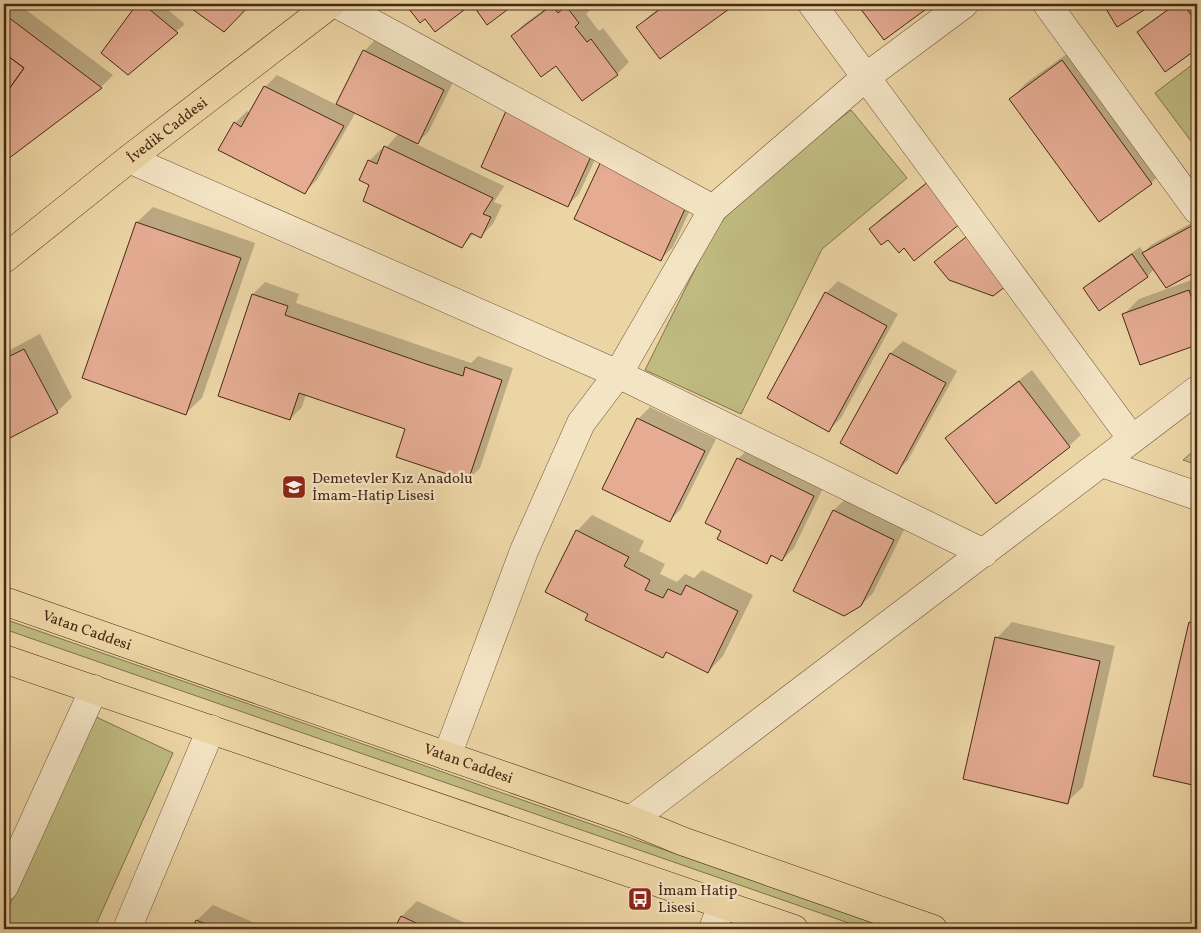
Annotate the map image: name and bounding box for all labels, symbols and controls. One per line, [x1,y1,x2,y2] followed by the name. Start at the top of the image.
[123,93,213,169] street label: İvedik Caddesi
[312,469,473,507] place label: Demetevler Kız Anadolu İmam-Hatip Lisesi
[281,474,307,500] school or university icon: Demetevler Kız Anadolu İmam-Hatip Lisesi
[39,606,134,657] street label: Vatan Caddesi
[421,739,515,790] street label: Vatan Caddesi
[658,881,737,919] place label: İmam Hatip Lisesi
[627,886,653,912] bus stop icon: İmam Hatip Lisesi

